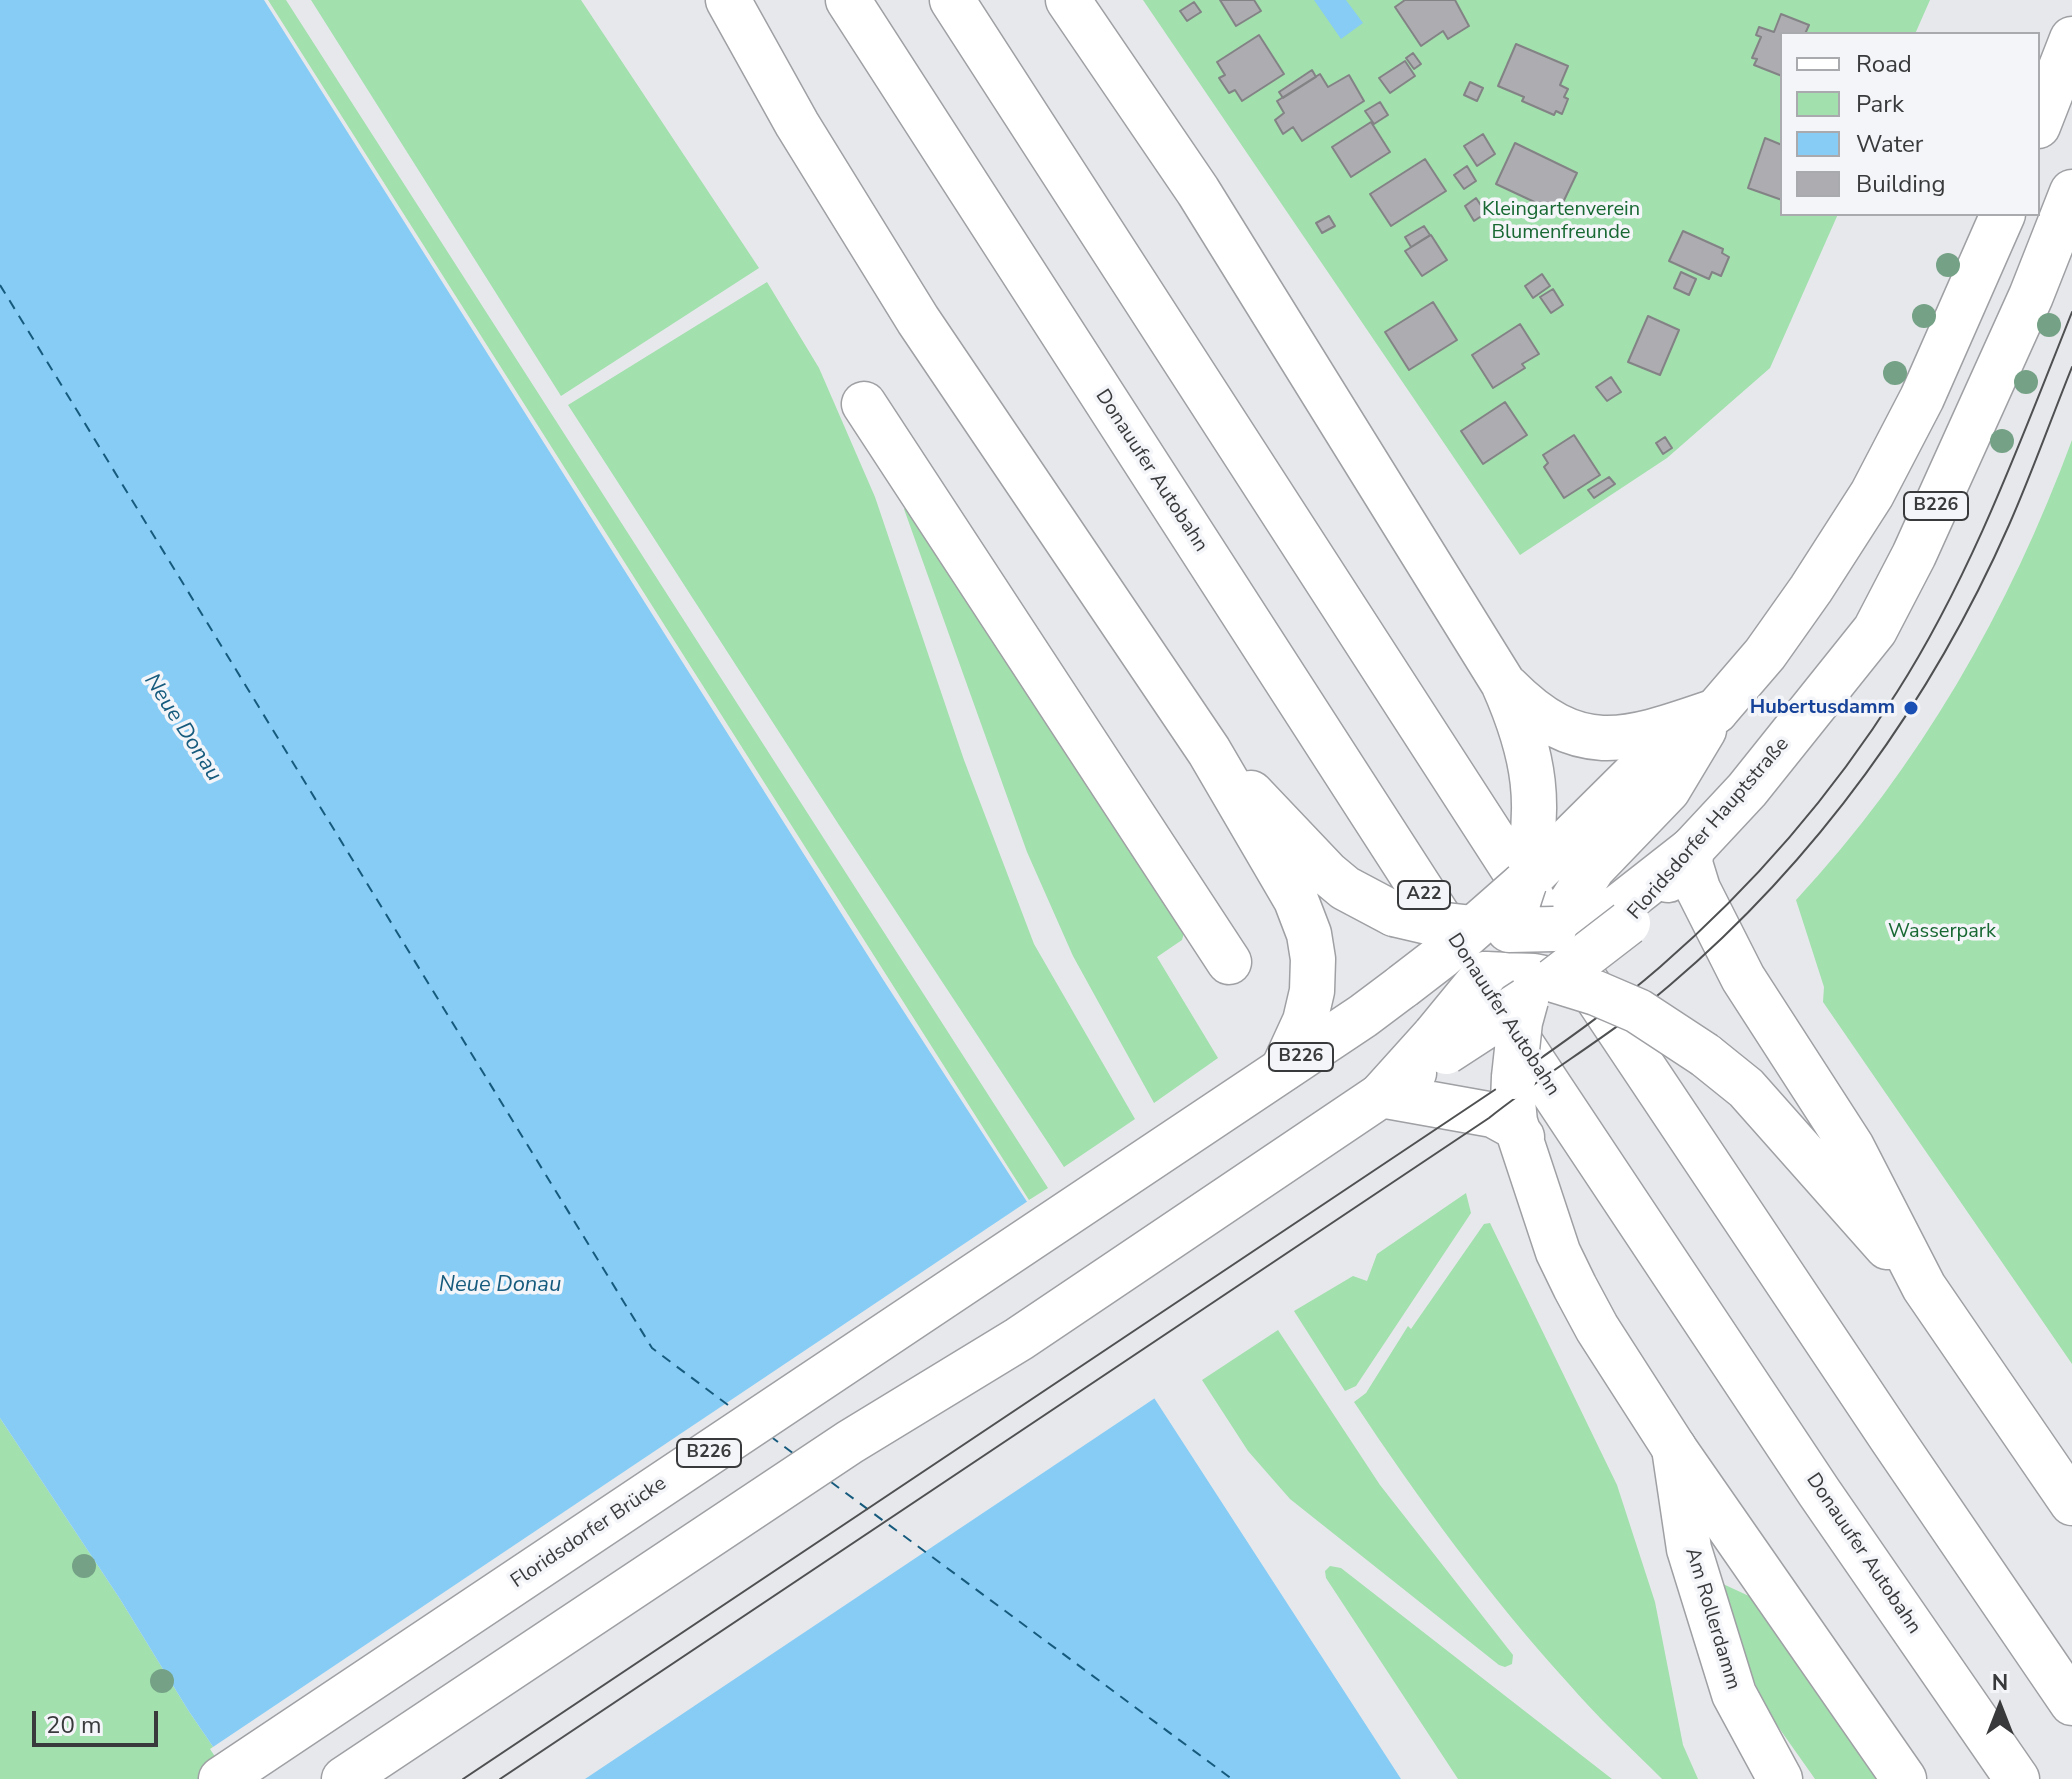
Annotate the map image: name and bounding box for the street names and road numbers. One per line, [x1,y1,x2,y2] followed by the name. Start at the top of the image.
[1090,385,1212,557] street label: Donauufer Autobahn
[1904,492,1968,520] road number: B226
[1623,733,1795,925] street label: Floridsdorfer Hauptstraße
[1398,881,1450,909] road number: A22
[1442,929,1564,1101] street label: Donauufer Autobahn
[1269,1043,1333,1071] road number: B226
[677,1439,741,1467] road number: B226
[1800,1469,1926,1639] street label: Donauufer Autobahn
[507,1472,671,1594] street label: Floridsdorfer Brücke
[1679,1545,1745,1693] street label: Am Rollerdamm

